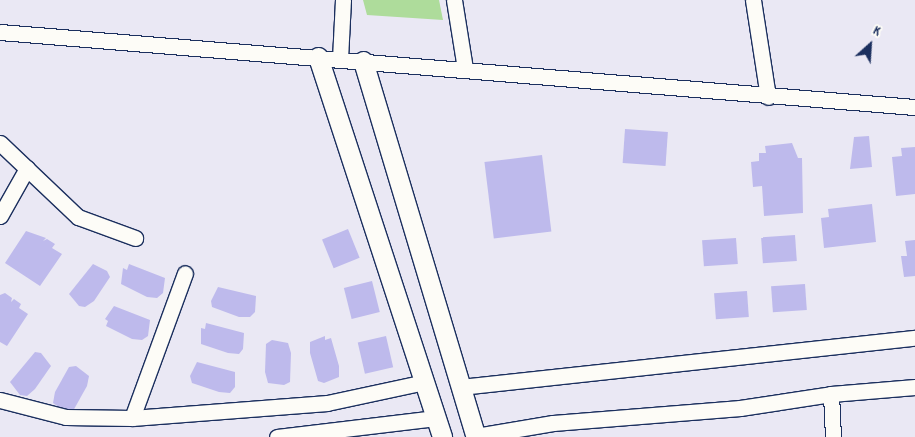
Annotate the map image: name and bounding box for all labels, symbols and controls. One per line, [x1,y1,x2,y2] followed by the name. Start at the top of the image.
[845,20,895,70] north arrow
[869,21,884,42] text: K

